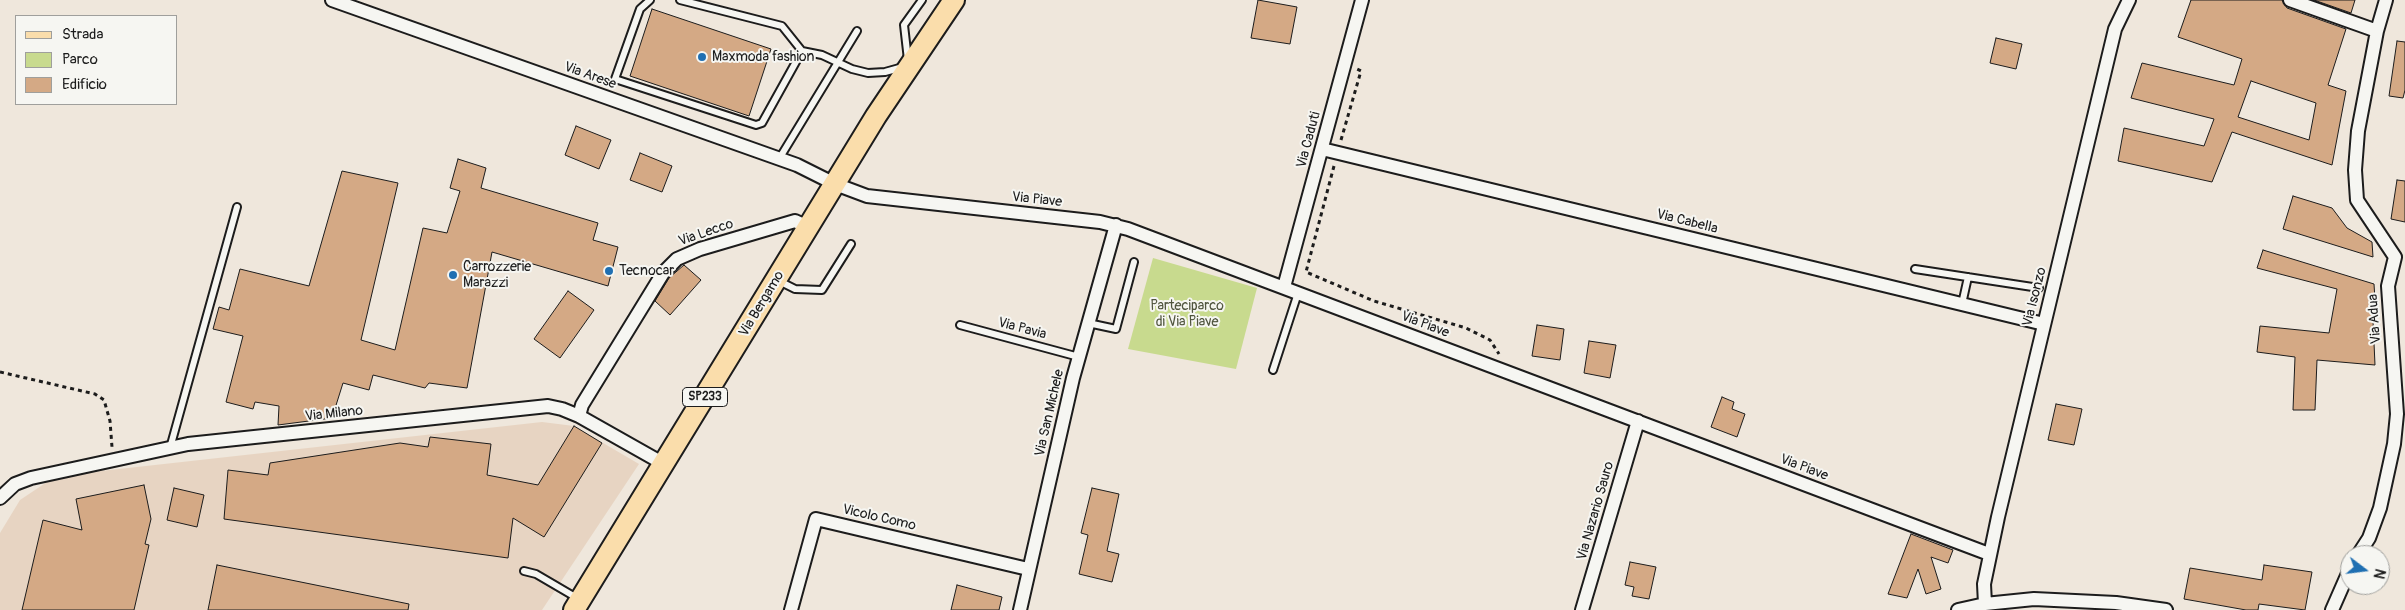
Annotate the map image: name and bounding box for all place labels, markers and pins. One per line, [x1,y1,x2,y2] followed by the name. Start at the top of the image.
[712,49,814,65] place label: Maxmoda fashion
[696,51,708,63] marker: Maxmoda fashion
[463,259,531,292] place label: Carrozzerie Marazzi
[619,263,674,279] place label: Tecnocar
[603,265,615,277] marker: Tecnocar
[447,269,459,281] marker: Carrozzerie Marazzi

